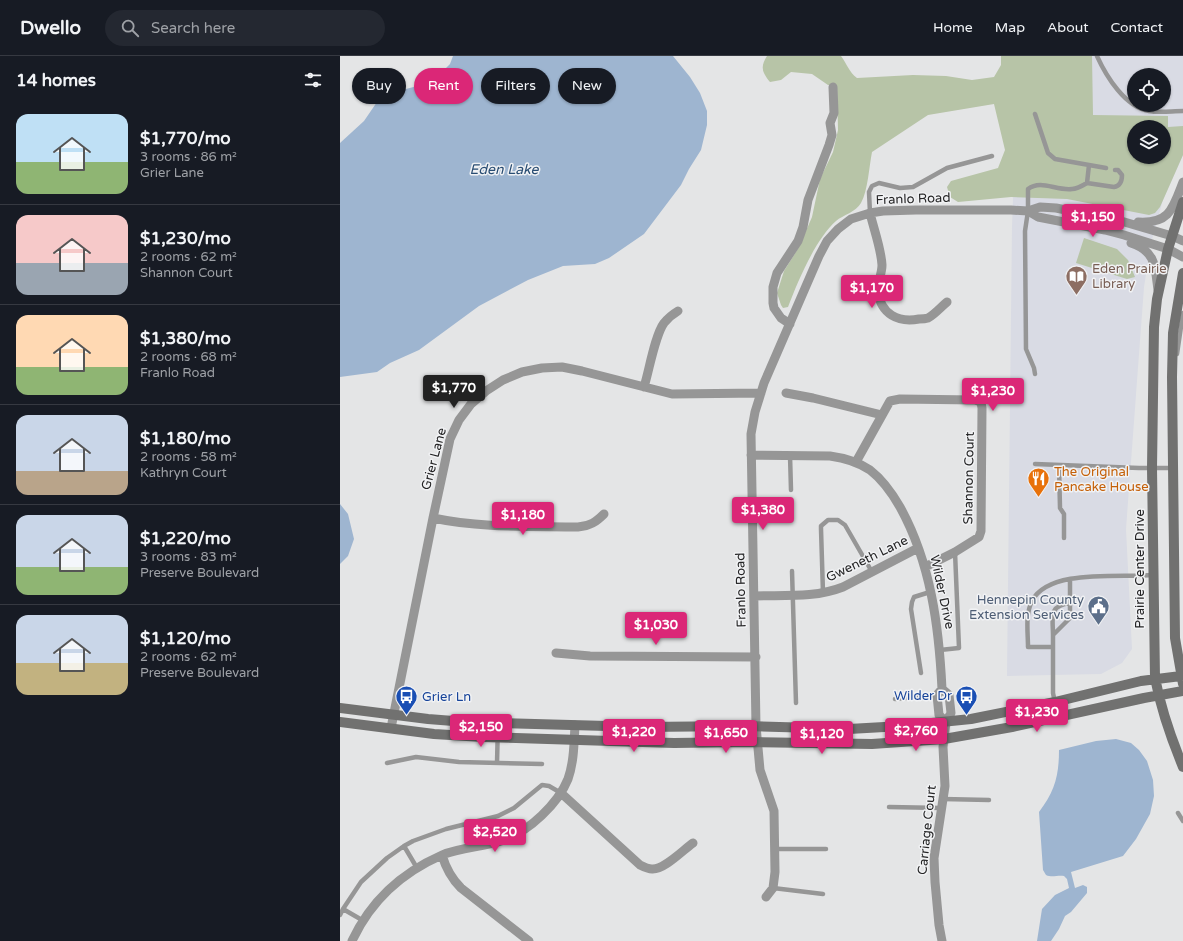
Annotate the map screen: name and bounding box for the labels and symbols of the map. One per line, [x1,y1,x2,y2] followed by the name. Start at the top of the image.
[469,161,540,178] water label: Eden Lake
[875,190,951,208] street label: Franlo Road
[1060,204,1126,238] pin: $1,150
[1092,261,1167,292] place label: Eden Prairie Library
[1064,263,1090,296] library icon: Eden Prairie Library
[839,275,905,309] pin: $1,170
[421,375,487,409] pin: $1,770
[960,378,1026,412] pin: $1,230
[418,426,450,492] street label: Grier Lane
[960,431,978,525] street label: Shannon Court
[1054,464,1149,495] place label: The Original Pancake House
[1025,466,1051,499] restaurant icon: The Original Pancake House
[730,497,796,531] pin: $1,380
[490,502,556,536] pin: $1,180
[1132,509,1148,629] street label: Prairie Center Drive
[823,532,911,586] street label: Gweneth Lane
[732,552,750,628] street label: Franlo Road
[926,553,958,631] street label: Wilder Drive
[969,592,1084,623] place label: Hennepin County Extension Services
[1086,594,1112,627] public building icon: Hennepin County Extension Services
[623,612,689,646] pin: $1,030
[954,683,980,716] bus stop icon: Wilder Dr
[393,684,419,717] bus stop icon: Grier Ln
[894,688,952,704] place label: Wilder Dr
[422,689,471,705] place label: Grier Ln
[1004,699,1070,733] pin: $1,230
[448,714,514,748] pin: $2,150
[883,718,949,752] pin: $2,760
[601,719,667,753] pin: $1,220
[693,720,759,754] pin: $1,650
[789,721,855,755] pin: $1,120
[914,784,940,876] street label: Carriage Court
[462,819,528,853] pin: $2,520

